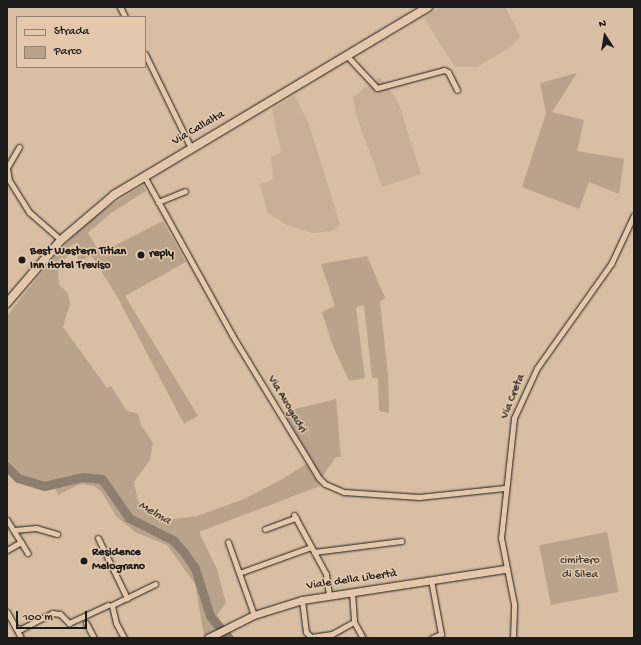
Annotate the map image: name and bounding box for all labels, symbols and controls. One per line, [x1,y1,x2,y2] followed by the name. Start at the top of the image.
[16,16,146,68] legend
[585,16,625,56] north arrow
[598,18,607,31] text: N
[54,25,89,39] text: Strada
[54,45,82,59] text: Parco
[170,108,228,150] street label: Via Callalta
[30,246,126,274] place label: Best Western Titian Inn Hotel Treviso
[149,248,174,262] place label: reply
[136,250,146,260] marker: reply
[17,255,27,265] marker: Best Western Titian Inn Hotel Treviso
[498,372,530,422] street label: Via Creta
[263,374,309,436] street label: Via Avogadri
[135,498,173,530] water label: Melma
[92,547,145,575] place label: Residence Melograno
[560,555,600,583] park label: cimitero di Silea
[79,556,89,566] marker: Residence Melograno
[306,568,398,594] street label: Viale della Libertà
[18,603,89,629] scale bar
[23,611,53,625] text: 100 m

